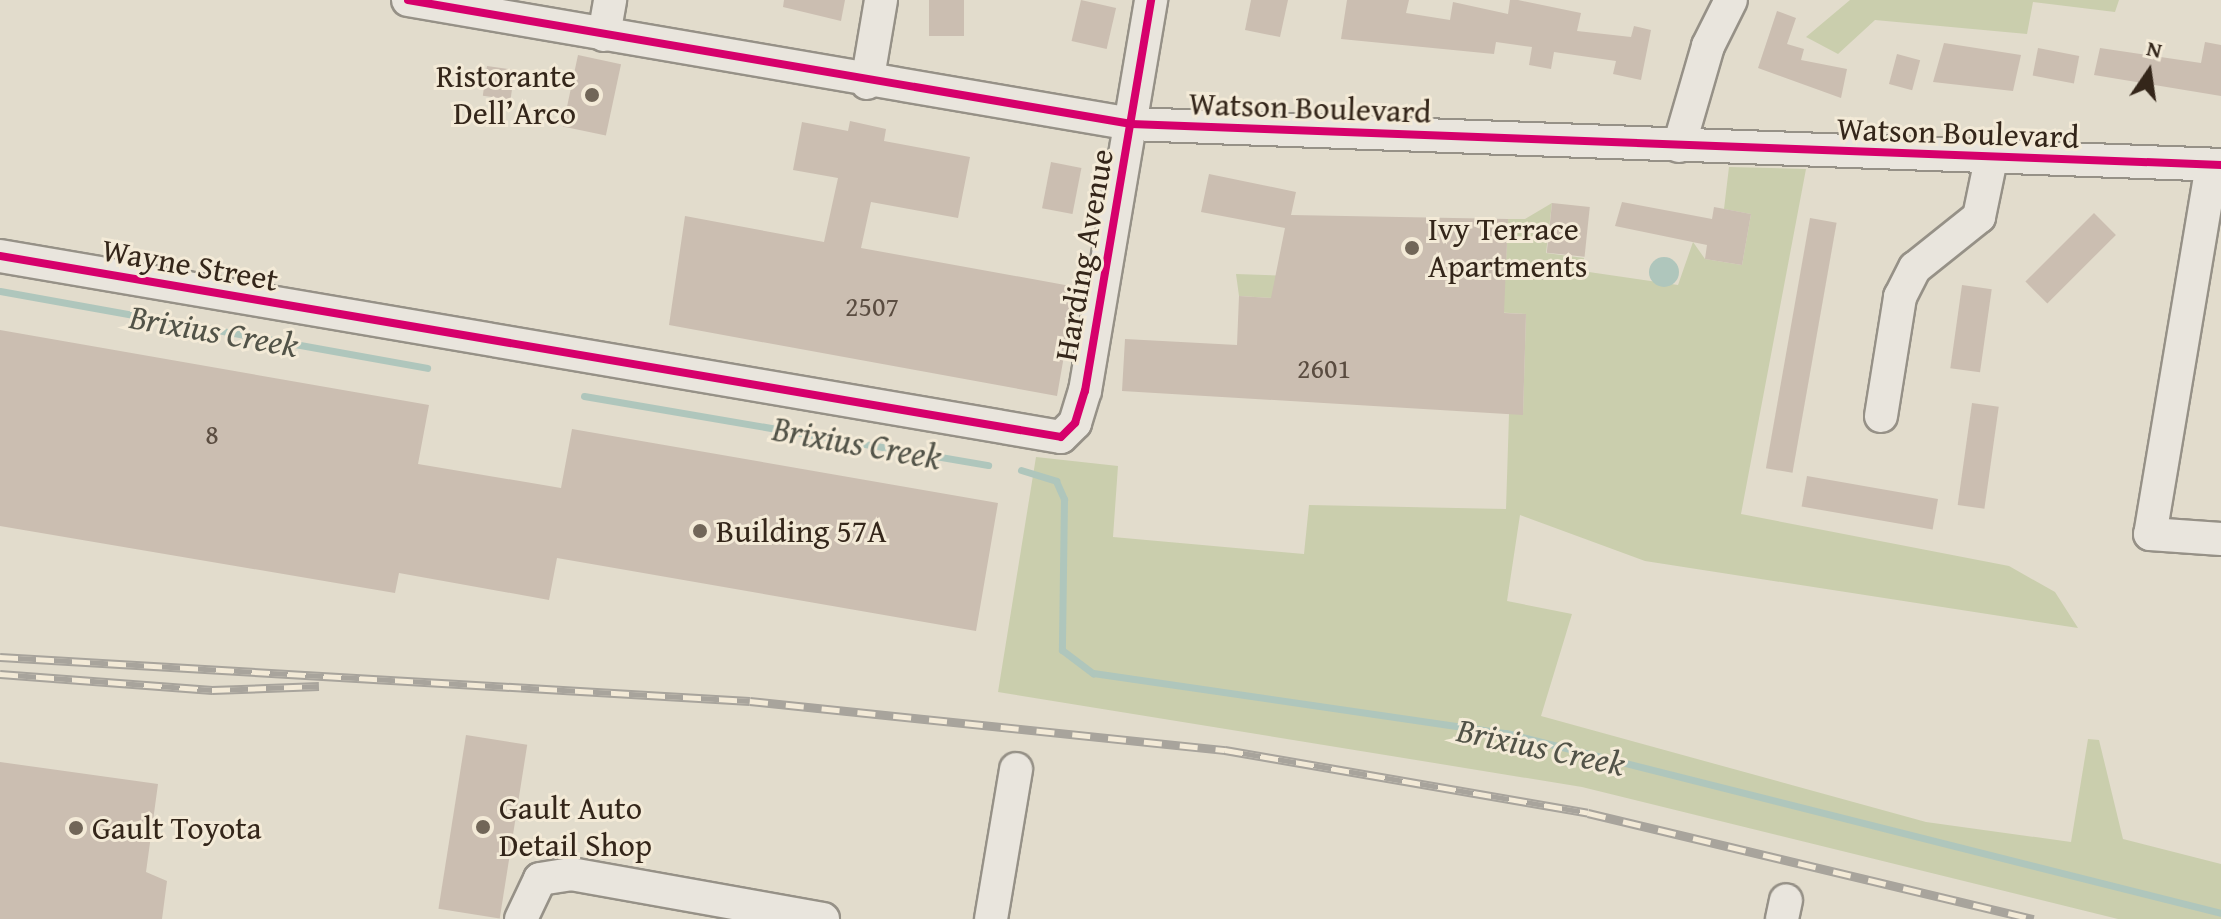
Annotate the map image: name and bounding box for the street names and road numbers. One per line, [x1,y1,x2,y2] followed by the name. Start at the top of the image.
[1188,85,1432,131] street label: Watson Boulevard
[1836,110,2080,156] street label: Watson Boulevard
[1046,146,1122,364] street label: Harding Avenue
[99,231,281,299] street label: Wayne Street

